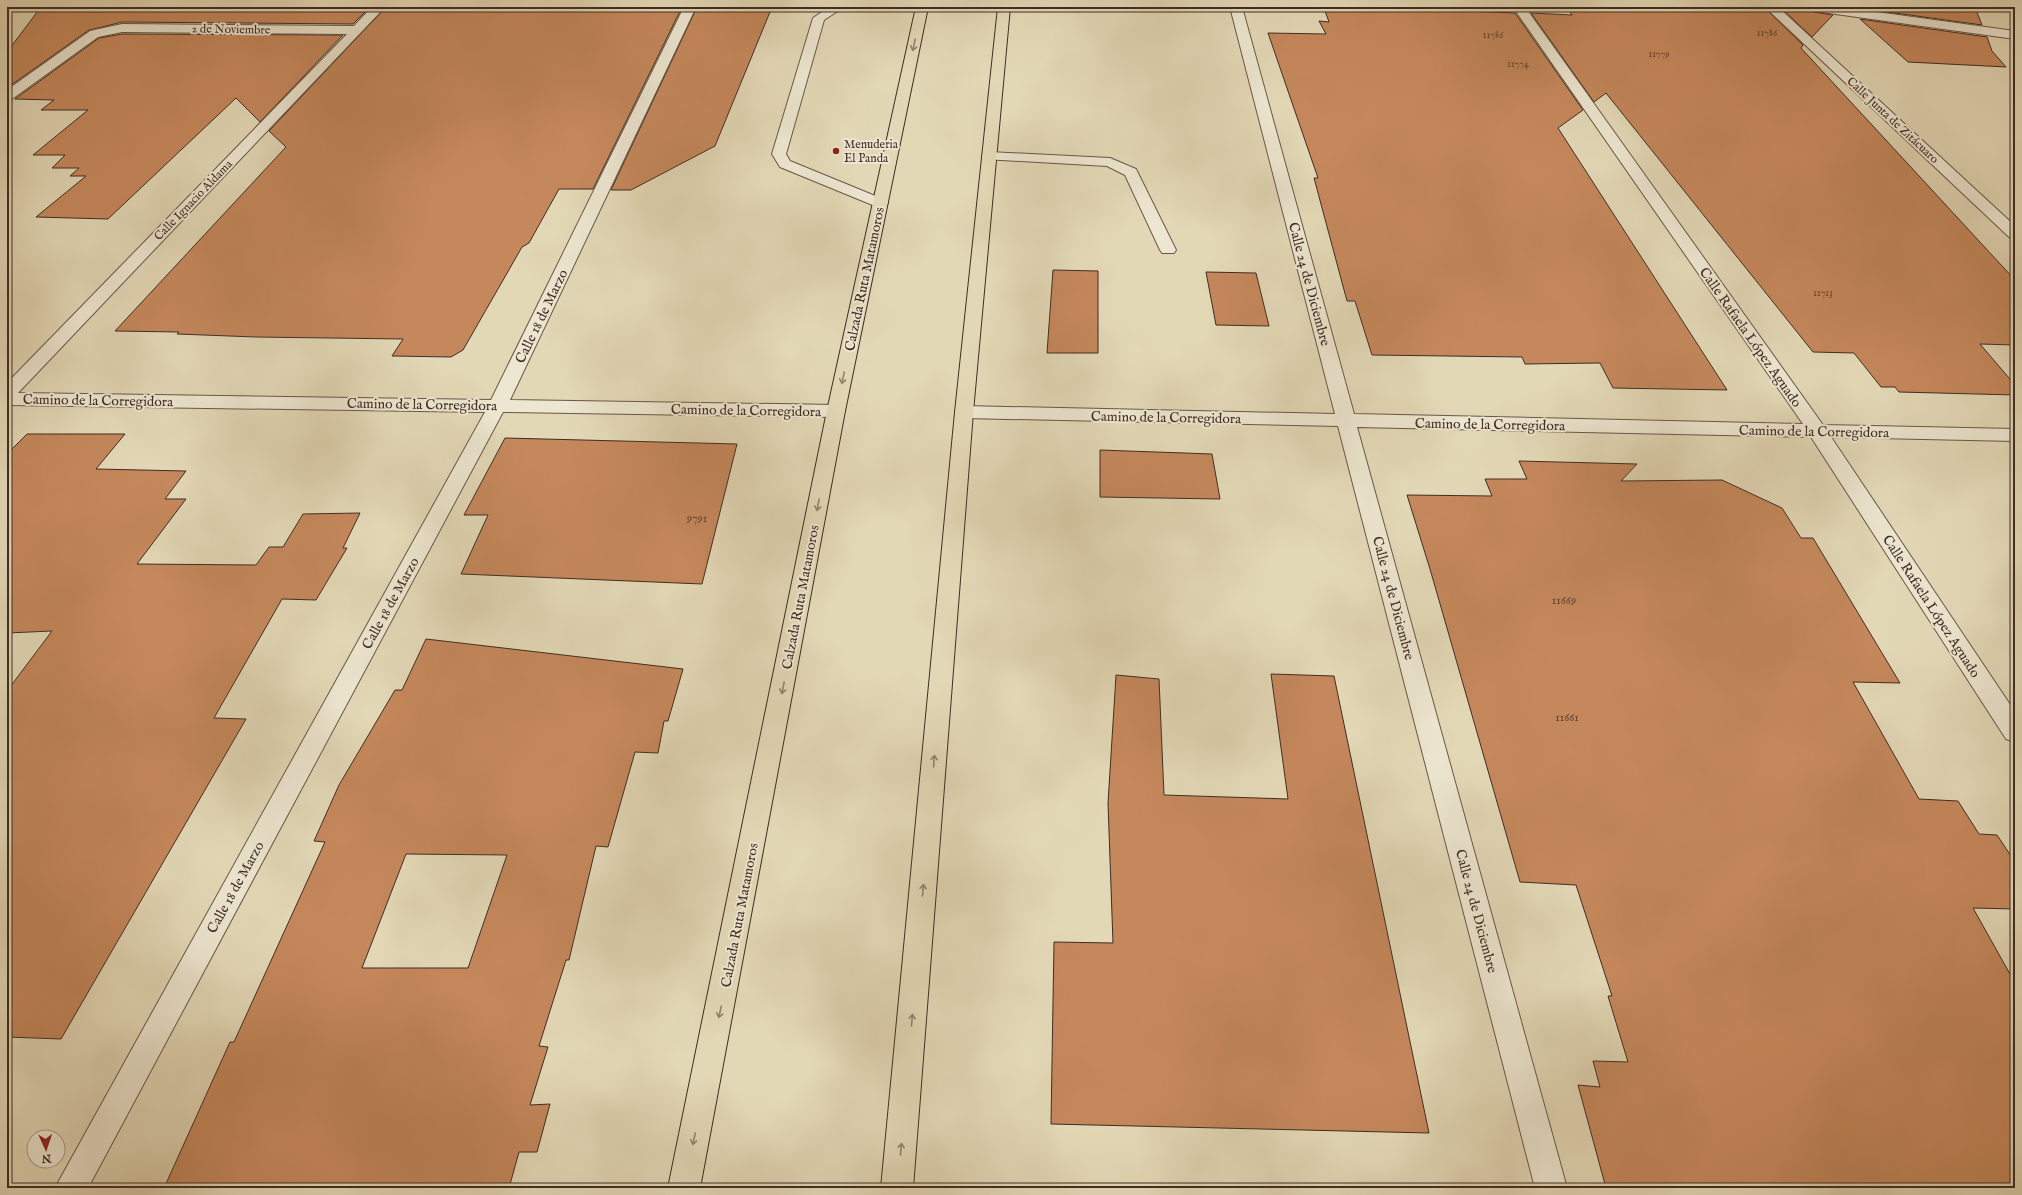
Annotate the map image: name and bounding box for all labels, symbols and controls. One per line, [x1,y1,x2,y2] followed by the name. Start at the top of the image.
[192,21,271,38] street label: 2 de Noviembre
[1757,27,1778,40] house number: 11786
[1483,29,1504,42] house number: 11786
[909,38,917,51] one-way arrow
[1648,48,1670,61] house number: 11779
[1507,58,1529,71] house number: 11774
[1843,74,1942,168] street label: Calle Junta de Zitácuaro
[844,137,899,166] place label: Menuderia El Panda
[831,146,841,156] marker: Menuderia El Panda
[151,156,236,244] street label: Calle Ignacio Aldama
[841,206,889,353] street label: Calzada Ruta Matamoros
[1284,220,1334,349] street label: Calle 24 de Diciembre
[1695,264,1806,411] street label: Calle Rafaela López Aguado
[511,266,573,366] street label: Calle 18 de Marzo
[1813,287,1833,300] house number: 11713
[839,371,847,384] one-way arrow
[23,391,174,411] street label: Camino de la Corregidora
[347,395,498,415] street label: Camino de la Corregidora
[671,401,822,421] street label: Camino de la Corregidora
[1091,408,1242,428] street label: Camino de la Corregidora
[1415,415,1566,435] street label: Camino de la Corregidora
[1739,422,1890,442] street label: Camino de la Corregidora
[814,498,822,511] one-way arrow
[686,511,707,526] house number: 9791
[778,523,824,671] street label: Calzada Ruta Matamoros
[1878,532,1984,682] street label: Calle Rafaela López Aguado
[1368,534,1418,663] street label: Calle 24 de Diciembre
[358,554,424,653] street label: Calle 18 de Marzo
[1552,593,1576,608] house number: 11669
[779,681,787,694] one-way arrow
[1555,710,1579,725] house number: 11661
[931,755,938,768] one-way arrow
[203,838,269,937] street label: Calle 18 de Marzo
[717,841,763,989] street label: Calzada Ruta Matamoros
[1451,847,1501,976] street label: Calle 24 de Diciembre
[919,884,927,897] one-way arrow
[715,1005,723,1018] one-way arrow
[908,1014,915,1027] one-way arrow
[26,1129,66,1169] north arrow
[689,1132,697,1145] one-way arrow
[897,1143,904,1156] one-way arrow
[41,1151,53,1165] text: N

